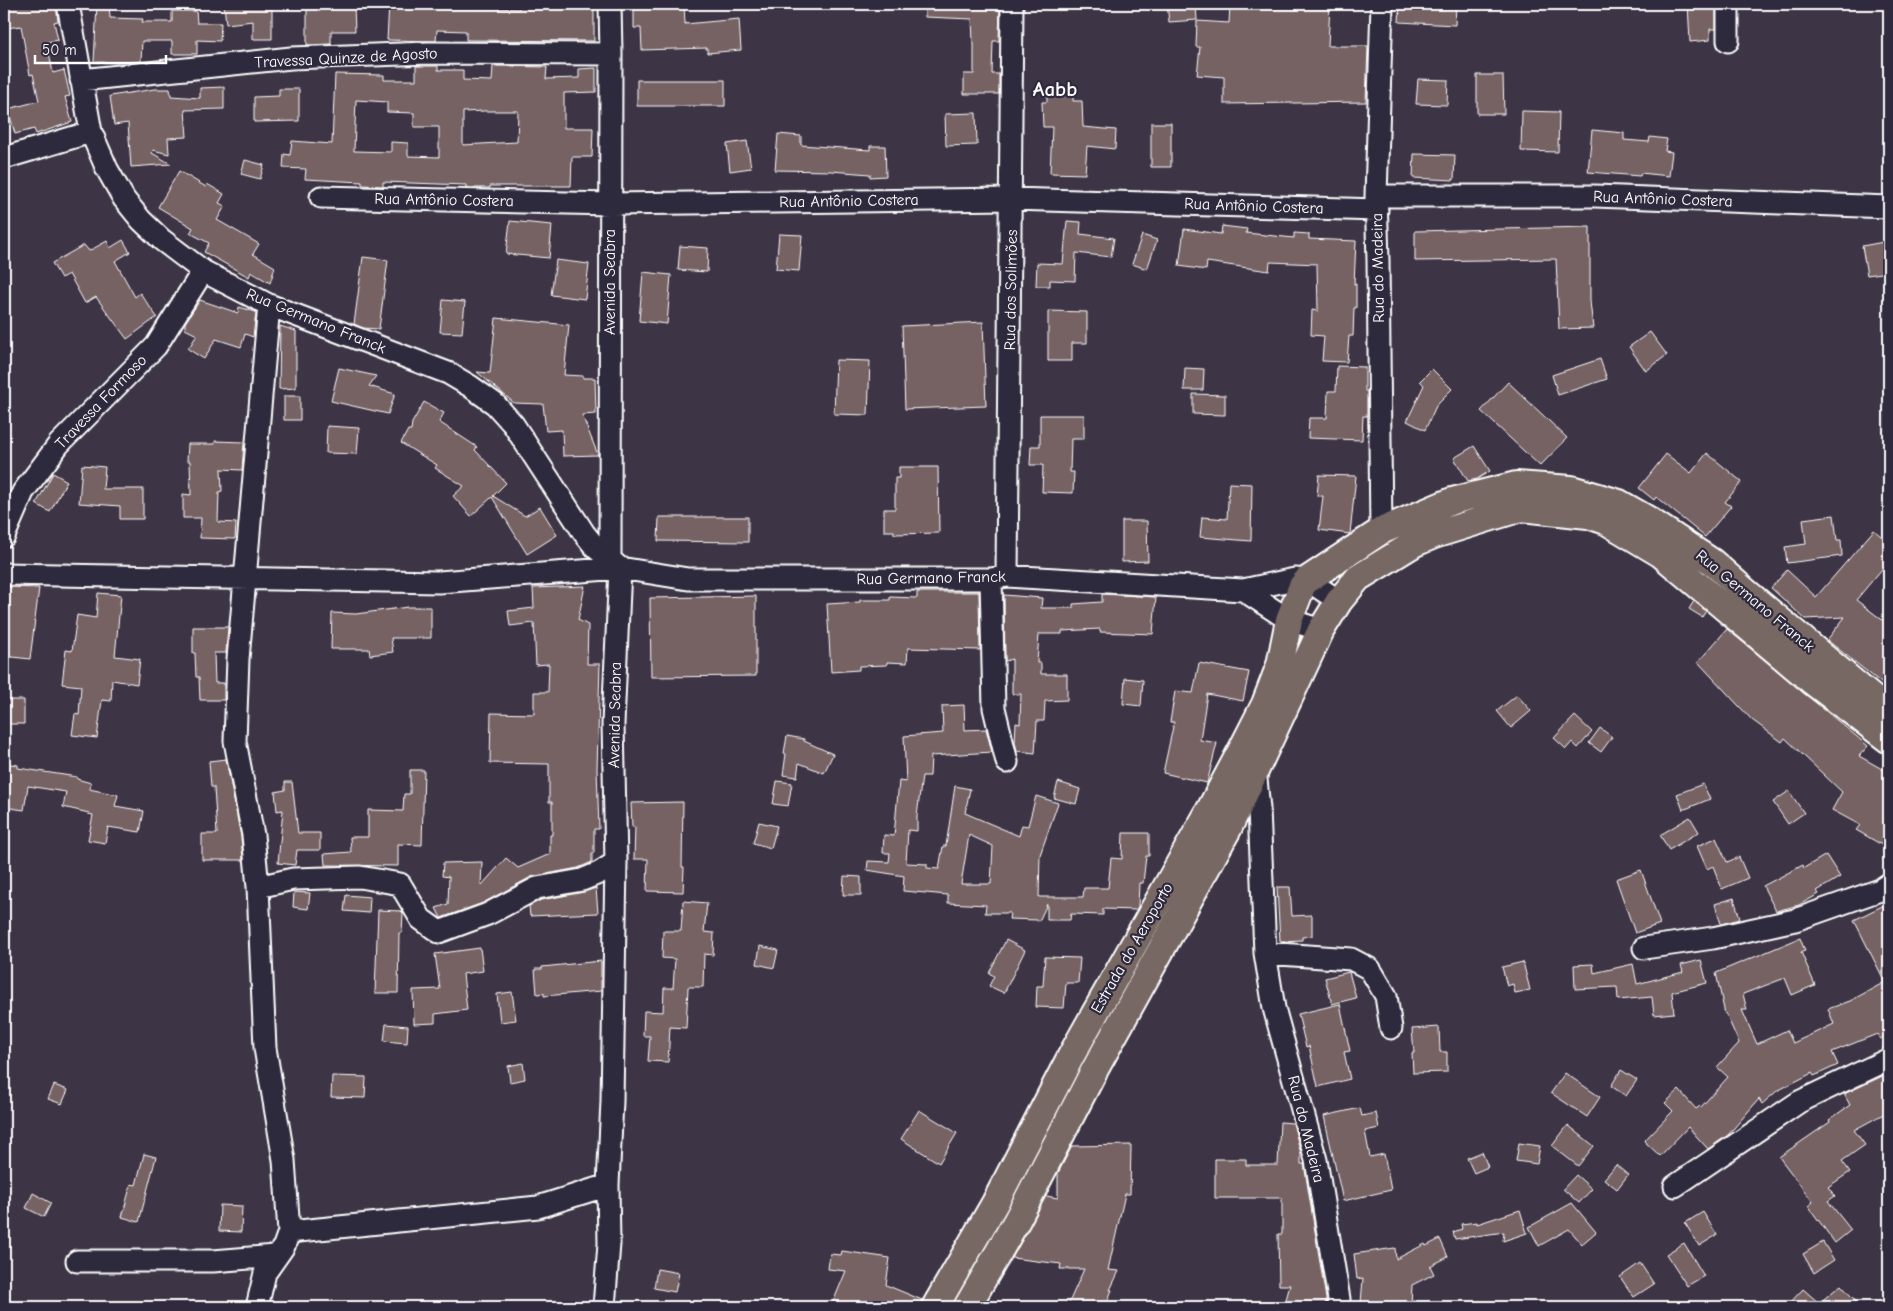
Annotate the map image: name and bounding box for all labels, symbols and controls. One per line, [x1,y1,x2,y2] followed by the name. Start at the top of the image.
[35,32,166,64] scale bar
[42,41,77,59] text: 50 m
[254,44,438,72] street label: Travessa Quinze de Agosto
[1033,77,1077,101] district label: Aabb
[1593,188,1733,210] street label: Rua Antônio Costera
[374,190,514,210] street label: Rua Antônio Costera
[779,191,919,211] street label: Rua Antônio Costera
[1184,195,1324,217] street label: Rua Antônio Costera
[1368,213,1388,323] street label: Rua do Madeira
[601,229,619,335] street label: Avenida Seabra
[1001,229,1021,351] street label: Rua dos Solimões
[243,285,389,357] street label: Rua Germano Franck
[52,351,150,453] street label: Travessa Formoso
[1692,546,1818,656] street label: Rua Germano Franck
[856,568,1006,588] street label: Rua Germano Franck
[605,662,625,768] street label: Avenida Seabra
[1087,880,1177,1016] street label: Estrada do Aeroporto
[1284,1074,1328,1184] street label: Rua do Madeira

